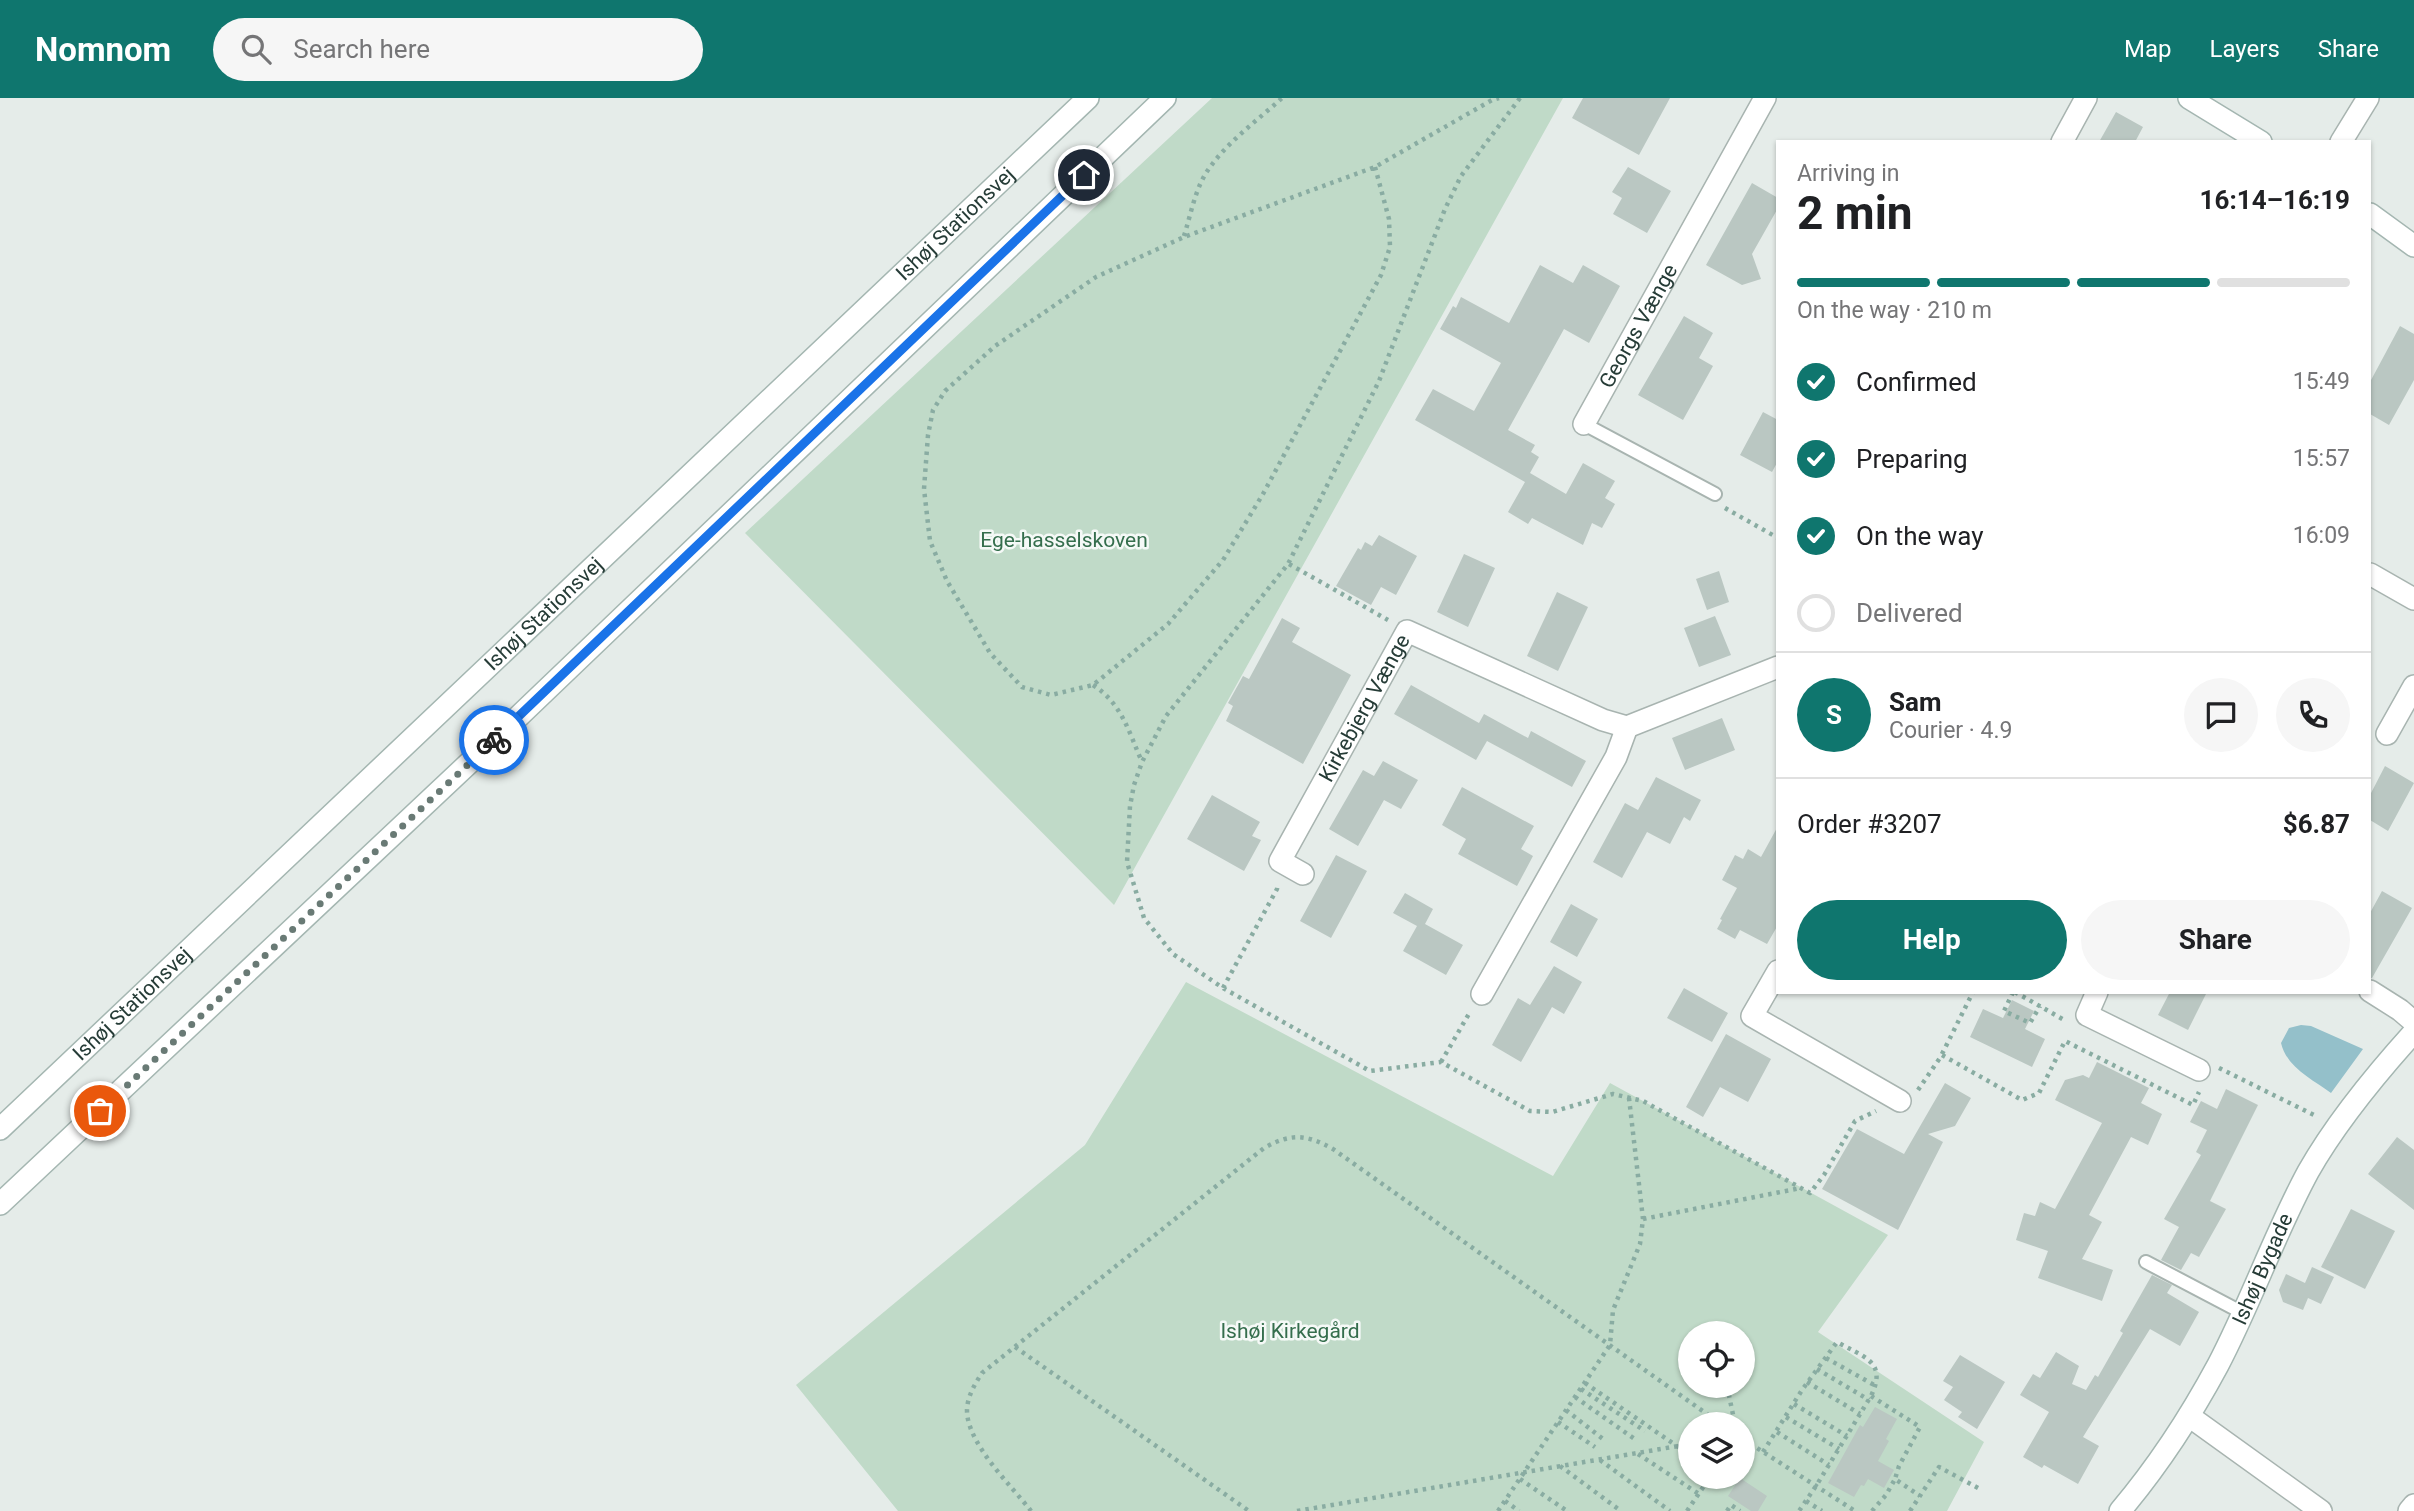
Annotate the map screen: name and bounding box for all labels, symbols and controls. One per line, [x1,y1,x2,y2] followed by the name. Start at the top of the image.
[213,18,703,81] search box
[35,30,171,69] text: Nomnom
[237,30,275,68] icon: search
[293,34,430,64] text: Search here
[2124,35,2172,63] text: Map
[2210,35,2280,63] text: Layers
[2318,35,2379,63] text: Share
[1054,145,1114,205] pin
[1065,156,1103,194] icon: home
[1797,160,1900,187] text: Arriving in
[891,162,1019,285] street label: Ishøj Stationsvej
[2200,185,2350,215] text: 16:14–16:19
[1797,186,1913,240] text: 2 min
[1594,260,1682,392] street label: Georgs Vænge
[1797,297,1992,324] text: On the way · 210 m
[1797,363,1835,401] icon: check
[1856,367,1977,397] text: Confirmed
[2293,368,2350,395] text: 15:49
[1797,440,1835,478] icon: check
[1856,444,1968,474] text: Preparing
[2293,445,2350,472] text: 15:57
[1797,517,1835,555] icon: check
[1856,521,1984,551] text: On the way
[2293,522,2350,549] text: 16:09
[980,528,1148,552] park label: Ege-hasselskoven
[480,552,608,675] street label: Ishøj Stationsvej
[1856,598,1963,628] text: Delivered
[1314,630,1415,786] street label: Kirkebjerg Vænge
[2184,678,2258,752] button: chat
[2276,678,2350,752] button: phone
[1889,687,1941,717] text: Sam
[1826,700,1842,730] text: S
[459,705,529,775] courier
[1889,717,2012,744] text: Courier · 4.9
[475,721,513,759] icon: bike
[1797,809,1942,839] text: Order #3207
[2283,809,2350,839] text: $6.87
[1797,900,2067,980] button: Help
[2081,900,2350,980] button: Share
[68,942,196,1065] street label: Ishøj Stationsvej
[70,1081,130,1141] pin
[81,1092,119,1130] icon: bag
[2227,1209,2298,1329] street label: Ishøj Bygade
[1220,1319,1360,1343] park label: Ishøj Kirkegård
[1678,1321,1755,1489] map controls
[1678,1321,1755,1398] button: locate
[1678,1412,1755,1489] button: layers

